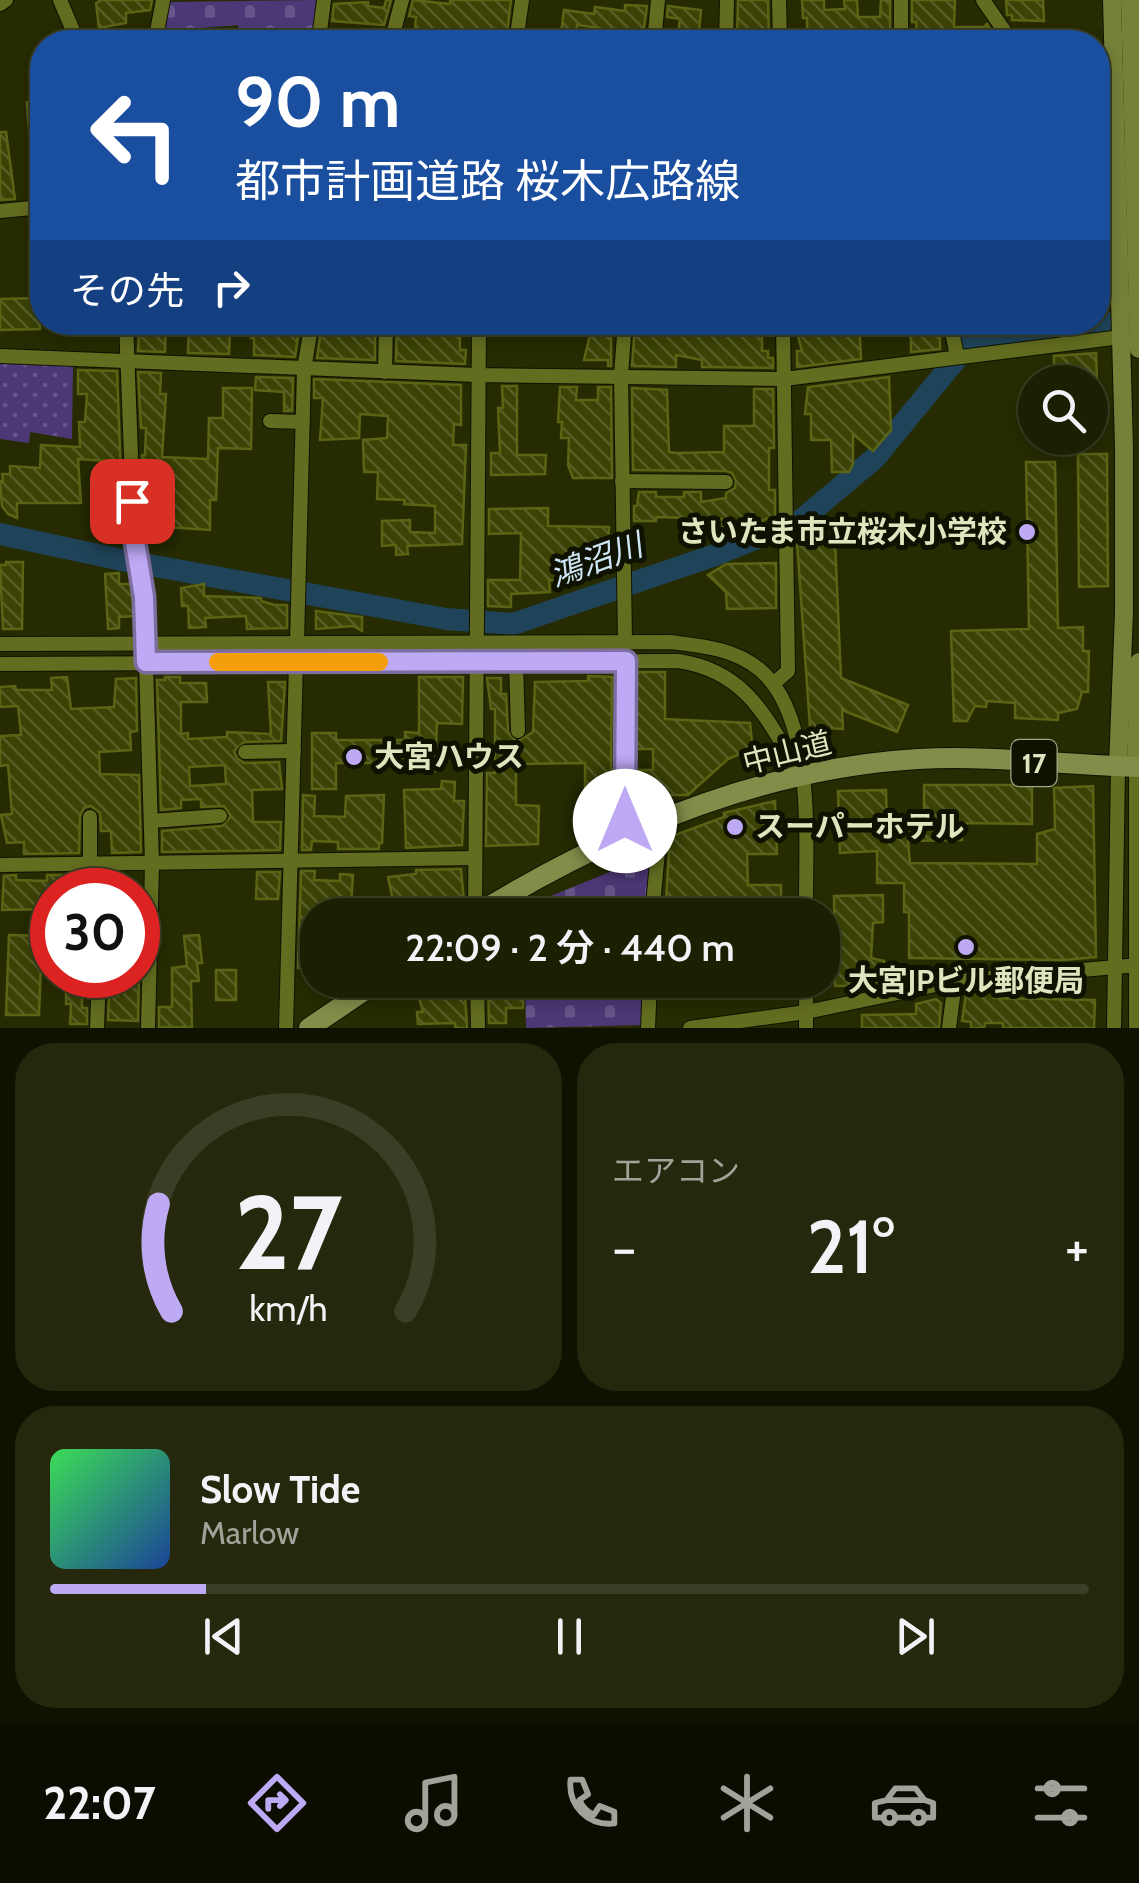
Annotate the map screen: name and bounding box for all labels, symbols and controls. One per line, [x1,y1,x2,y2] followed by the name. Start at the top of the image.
[235,59,400,145] text: 90 m
[70,70,200,200] icon: left
[235,154,740,208] text: 都市計画道路 桜木広路線
[204,260,259,315] icon: right
[70,267,184,314] text: その先
[1018,365,1108,455] map controls
[1018,365,1108,455] button: search
[90,459,175,544] pin
[105,474,160,529] icon: arrive
[678,513,1007,550] place label: さいたま市立桜木小学校
[1016,521,1038,543] marker: さいたま市立桜木小学校
[544,524,650,594] water label: 鴻沼川
[739,724,835,781] street label: 中山道
[374,738,524,775] place label: 大宮ハウス
[1012,740,1056,786] road number: 17
[343,746,365,768] marker: 大宮ハウス
[573,769,677,873] position arrow
[755,808,965,845] place label: スーパーホテル
[724,816,746,838] marker: スーパーホテル
[30,868,160,998] speed limit sign: 30
[405,924,735,971] text: 22:09 · 2 分 · 440 m
[955,936,977,958] marker: 大宮JPビル郵便局
[848,962,1084,999] place label: 大宮JPビル郵便局
[612,1151,740,1190] text: エアコン
[234,1169,343,1295] text: 27
[807,1201,894,1292] text: 21°
[612,1214,636,1281] text: −
[1065,1214,1089,1281] text: +
[249,1287,328,1330] text: km/h
[200,1466,360,1513] text: Slow Tide
[200,1513,299,1552] text: Marlow
[196,1609,251,1664] icon: previous
[542,1609,597,1664] icon: pause
[888,1609,943,1664] icon: next
[242,1768,312,1838] icon: directions
[399,1768,469,1838] icon: music
[556,1768,626,1838] icon: phone
[712,1768,782,1838] icon: climate
[869,1768,939,1838] icon: car
[1026,1768,1096,1838] icon: filters
[43,1776,156,1830] text: 22:07

